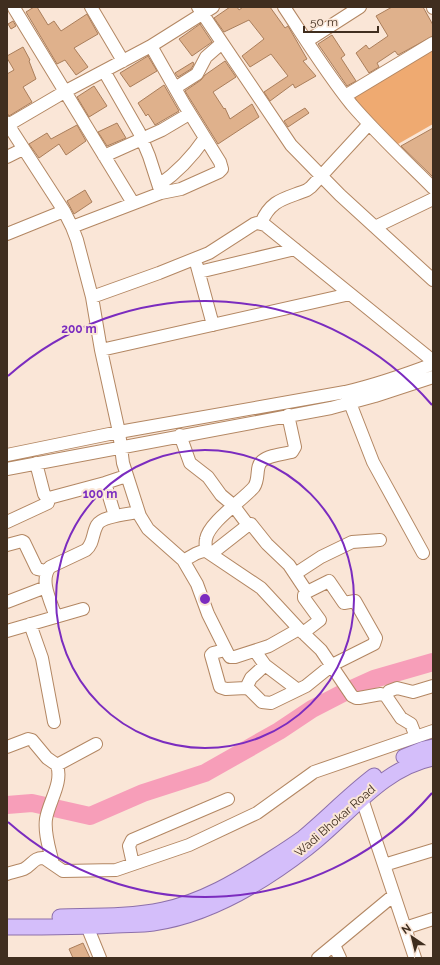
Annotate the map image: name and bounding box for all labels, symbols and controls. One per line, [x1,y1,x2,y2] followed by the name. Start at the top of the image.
[304,8,378,34] scale bar
[310,15,338,29] text: 50 m
[61,322,97,336] text: 200 m
[83,487,117,501] text: 100 m
[198,592,212,606] centre of rings
[292,782,378,860] street label: Wadi Bhokar Road
[392,917,432,957] north arrow
[399,921,414,937] text: N

